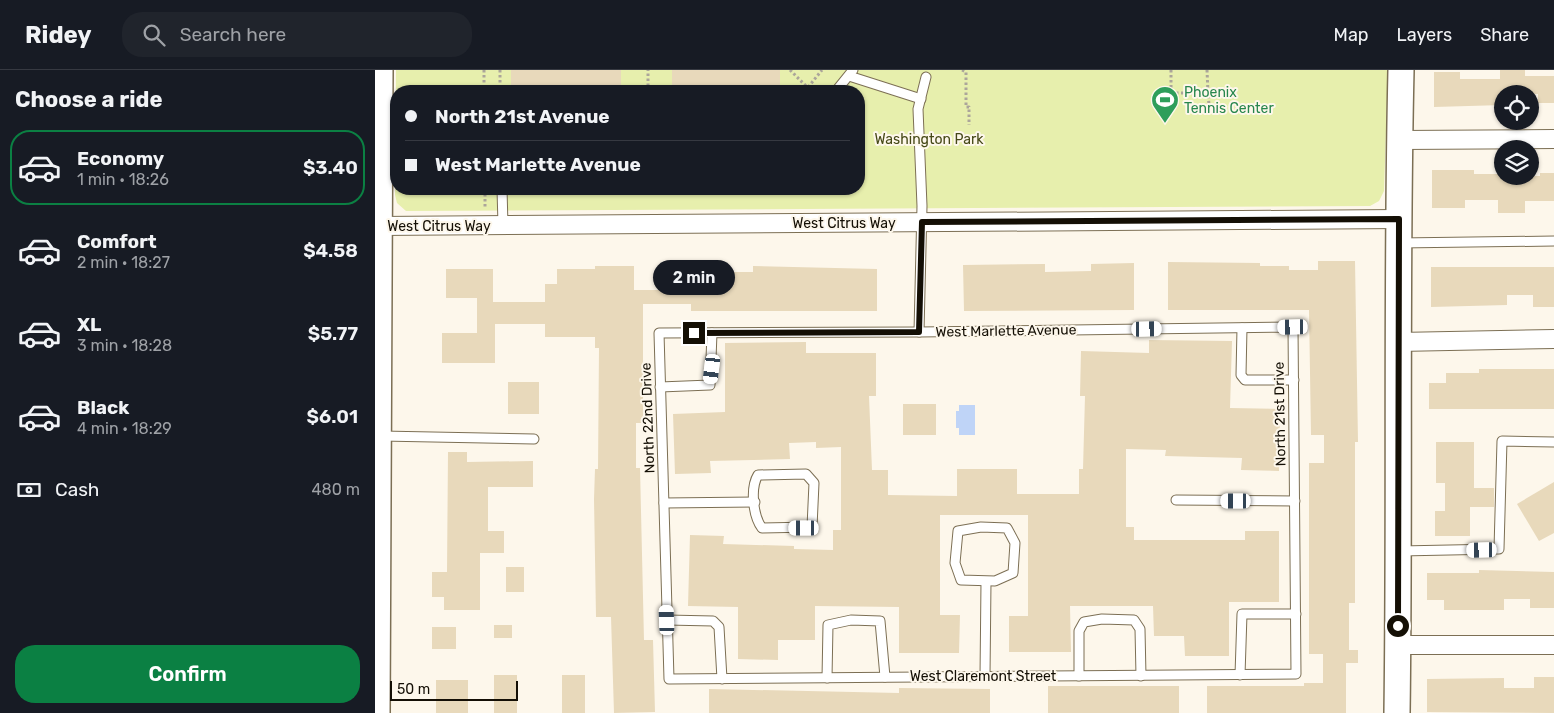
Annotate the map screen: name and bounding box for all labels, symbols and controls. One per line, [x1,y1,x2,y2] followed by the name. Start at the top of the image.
[122,12,472,57] search box
[25,21,92,49] text: Ridey
[140,21,168,49] icon: search
[180,23,286,46] text: Search here
[1334,24,1369,46] text: Map
[1397,24,1452,46] text: Layers
[1480,24,1529,46] text: Share
[1184,84,1274,117] place label: Phoenix Tennis Center
[1150,85,1180,124] sports icon: Phoenix Tennis Center
[1494,85,1539,185] map controls
[1494,85,1539,130] button: locate
[15,86,162,113] text: Choose a ride
[435,105,610,128] text: North 21st Avenue
[874,131,984,148] park label: Washington Park
[1494,140,1539,185] button: layers
[17,145,62,190] icon: car
[77,147,164,170] text: Economy
[435,153,641,176] text: West Marlette Avenue
[303,156,358,179] text: $3.40
[77,170,169,189] text: 1 min · 18:26
[792,215,896,232] street label: West Citrus Way
[387,218,491,235] street label: West Citrus Way
[17,228,62,273] icon: car
[77,230,157,253] text: Comfort
[303,239,358,262] text: $4.58
[77,253,170,272] text: 2 min · 18:27
[653,260,735,296] callout: 2 min
[673,268,715,287] text: 2 min
[17,311,62,356] icon: car
[77,313,101,336] text: XL
[1277,319,1308,335] car
[935,321,1077,341] street label: West Marlette Avenue
[1131,321,1162,337] car
[308,322,358,345] text: $5.77
[683,322,705,344] route end
[77,336,172,355] text: 3 min · 18:28
[702,353,721,385] car
[1271,361,1289,466] street label: North 21st Drive
[638,362,658,474] street label: North 22nd Drive
[17,394,62,439] icon: car
[77,396,129,419] text: Black
[307,405,358,428] text: $6.01
[77,419,172,438] text: 4 min · 18:29
[15,476,43,504] icon: cash
[55,478,99,501] text: Cash
[312,480,360,499] text: 480 m
[1221,494,1251,509] car
[789,521,819,536] car
[1466,542,1497,558] car
[658,605,675,635] car
[1387,615,1409,637] route start
[15,645,360,703] button: Confirm
[910,668,1057,685] street label: West Claremont Street
[390,678,517,701] scale bar
[397,681,430,698] text: 50 m

